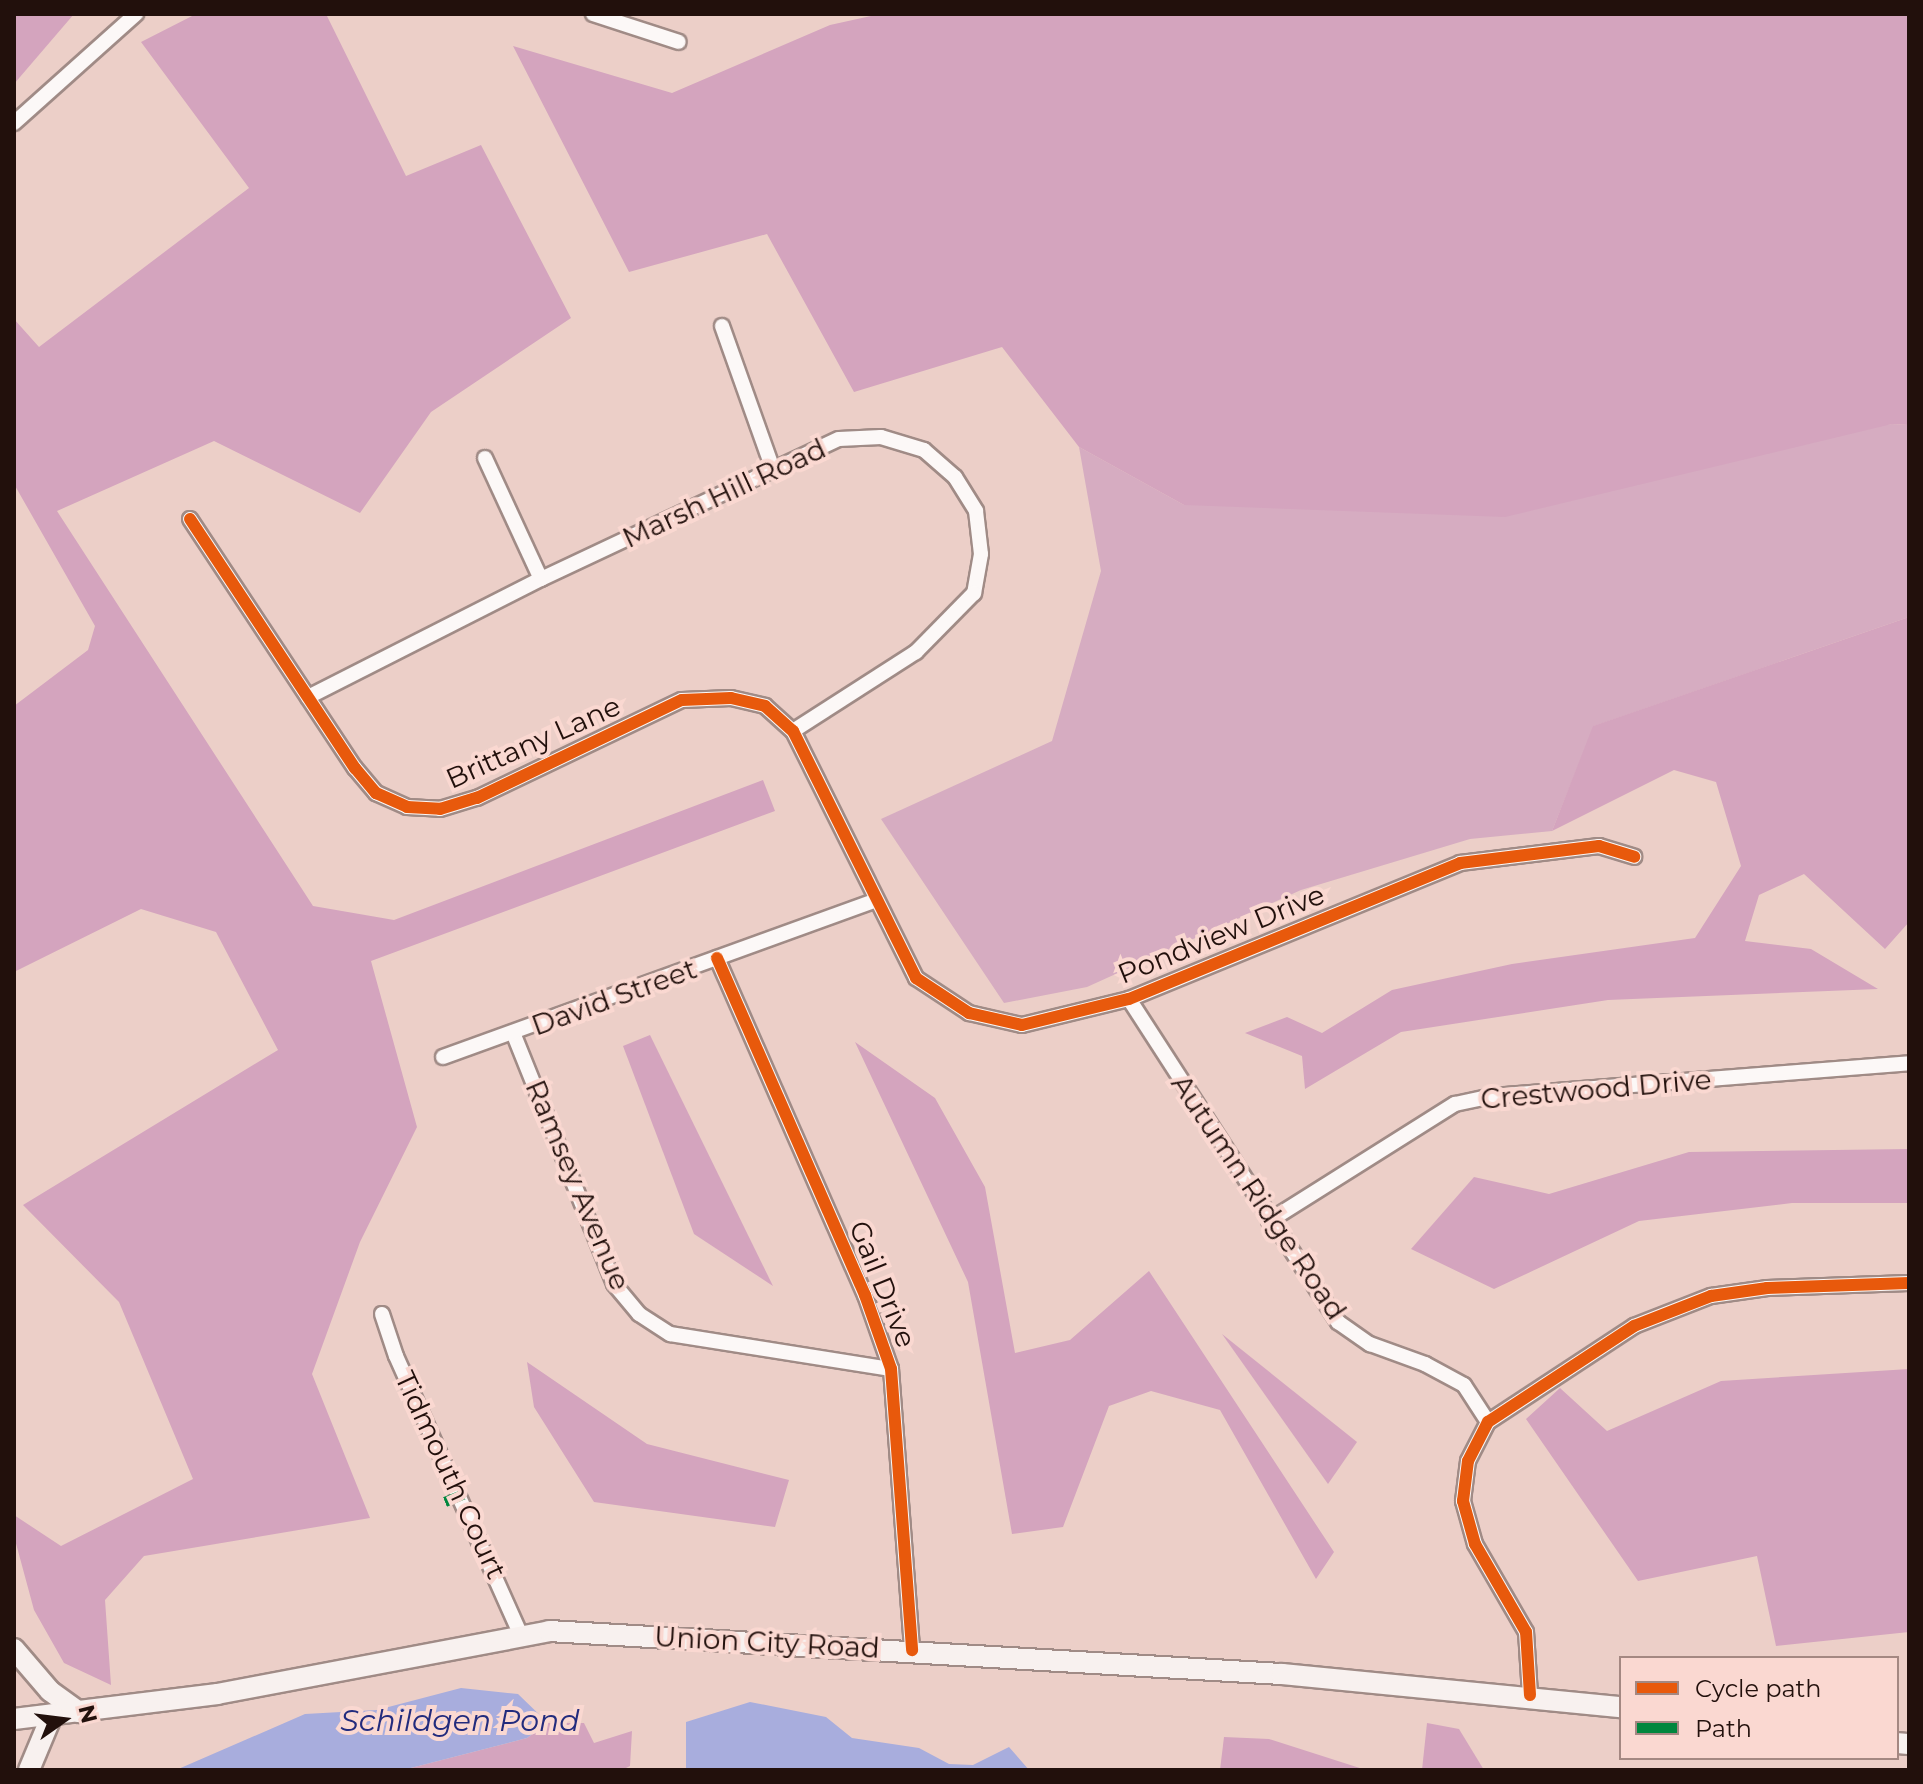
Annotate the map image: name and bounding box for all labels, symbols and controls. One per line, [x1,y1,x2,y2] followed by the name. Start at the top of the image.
[617,431,831,555] street label: Marsh Hill Road
[441,689,625,795] street label: Brittany Lane
[1113,877,1329,991] street label: Pondview Drive
[527,952,701,1042] street label: David Street
[1479,1062,1713,1116] street label: Crestwood Drive
[1165,1068,1353,1326] street label: Autumn Ridge Road
[519,1075,637,1295] street label: Ramsey Avenue
[842,1216,924,1352] street label: Gail Drive
[388,1366,514,1584] street label: Tidmouth Court
[653,1619,881,1665] street label: Union City Road
[1619,1656,1899,1760] legend
[1695,1674,1822,1703] text: Cycle path
[24,1680,104,1760] north arrow
[73,1702,103,1726] text: N
[340,1703,580,1739] water label: Schildgen Pond
[1695,1714,1752,1743] text: Path

